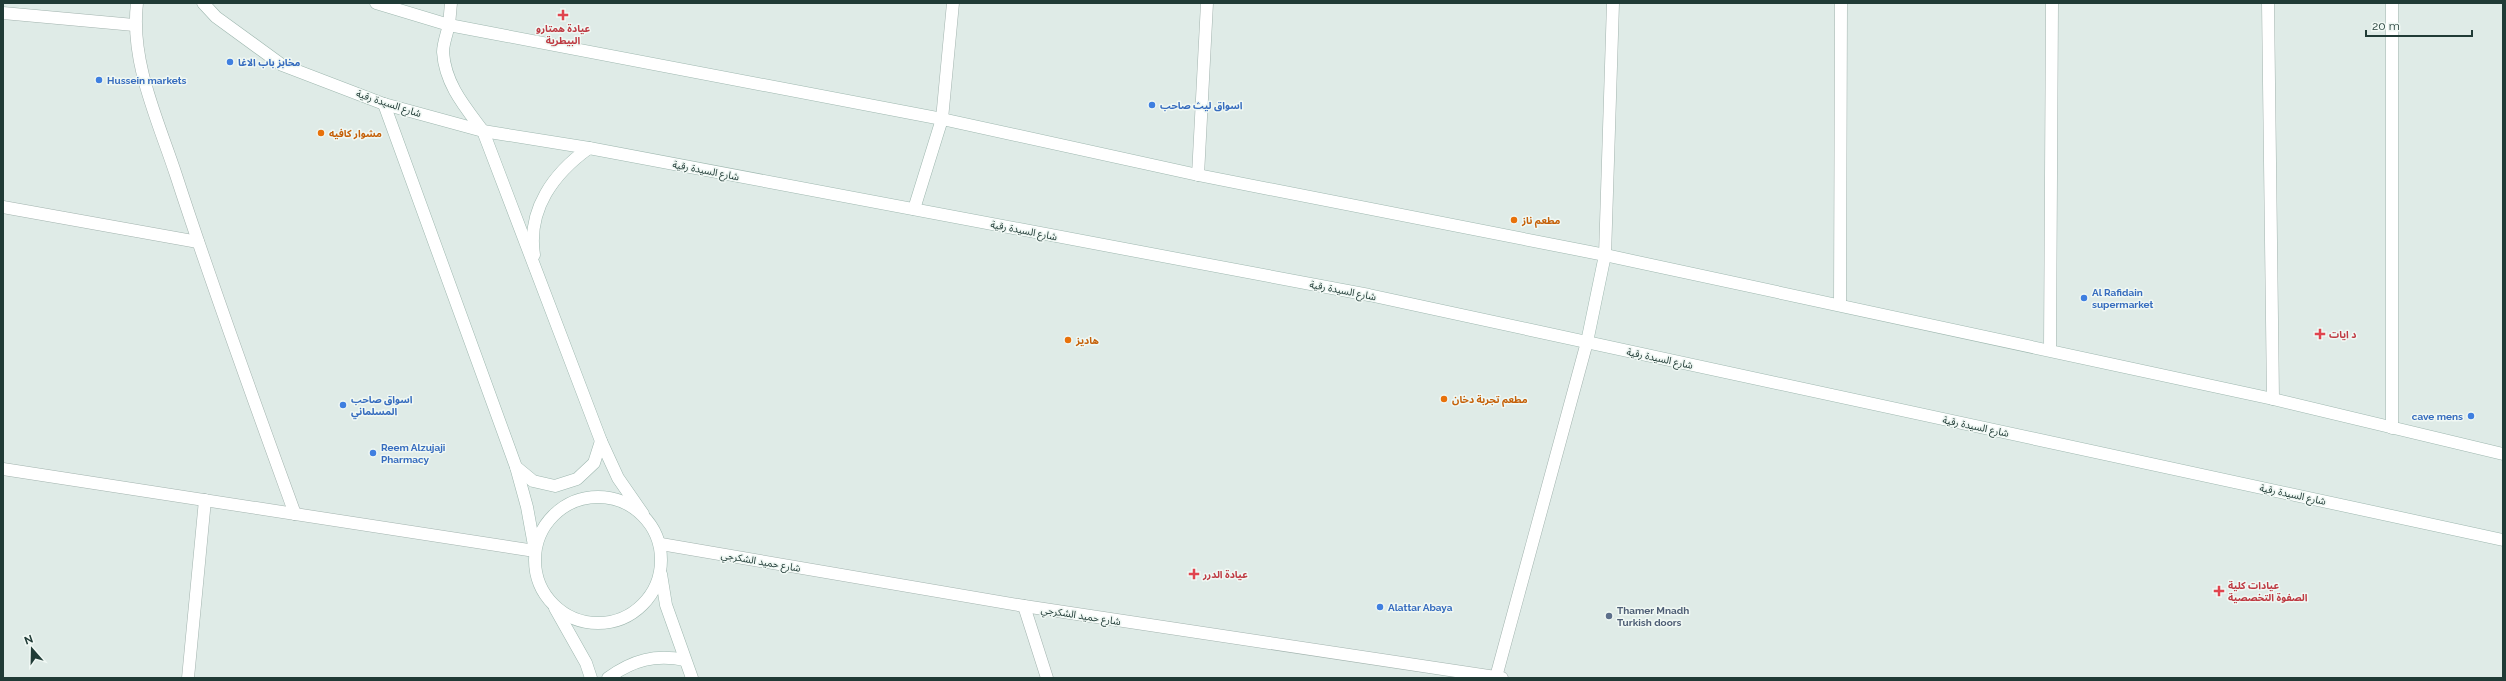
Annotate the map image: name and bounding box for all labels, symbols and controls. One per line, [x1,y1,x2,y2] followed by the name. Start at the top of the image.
[557,9,569,21] marker: عيادة همتارو البيطرية
[2366,12,2472,38] scale bar
[2372,19,2400,33] text: 20 m
[536,23,590,47] place label: عيادة همتارو البيطرية
[225,57,235,67] marker: مخابز باب الاغا
[238,57,301,69] place label: مخابز باب الاغا
[94,75,104,85] marker: Hussein markets
[107,75,186,86] place label: Hussein markets
[354,88,423,121] street label: شارع السيدة رقية
[1147,100,1157,110] marker: اسواق ليث صاحب
[1160,100,1243,112] place label: اسواق ليث صاحب
[316,128,326,138] marker: مشوار كافيه
[329,128,382,140] place label: مشوار كافيه
[671,159,740,184] street label: شارع السيدة رقية
[1509,215,1519,225] marker: مطعم ناز
[1521,215,1561,228] place label: مطعم ناز
[989,219,1058,244] street label: شارع السيدة رقية
[1308,279,1377,304] street label: شارع السيدة رقية
[2092,287,2153,310] place label: Al Rafidain supermarket
[2079,293,2089,303] marker: Al Rafidain supermarket
[2314,328,2326,340] marker: د ايات
[2329,329,2356,341] place label: د ايات
[1063,335,1073,345] marker: هاديز
[1075,335,1099,347] place label: هاديز
[1625,346,1694,373] street label: شارع السيدة رقية
[351,394,413,420] place label: اسواق صاحب المسلماني
[1439,394,1449,404] marker: مطعم تجربة دخان
[1452,394,1528,407] place label: مطعم تجربة دخان
[338,400,348,410] marker: اسواق صاحب المسلماني
[2412,411,2463,422] place label: cave mens
[2466,411,2476,421] marker: cave mens
[1941,414,2010,441] street label: شارع السيدة رقية
[381,442,445,465] place label: Reem Alzujaji Pharmacy
[368,448,378,458] marker: Reem Alzujaji Pharmacy
[2258,482,2327,509] street label: شارع السيدة رقية
[720,549,802,576] street label: شارع حميد الشكرجي
[1188,568,1200,580] marker: عيادة الدرر
[1202,569,1248,581] place label: عيادة الدرر
[2228,580,2308,604] place label: عيادات كلية الصفوة التخصصية
[2213,585,2225,597] marker: عيادات كلية الصفوة التخصصية
[1375,602,1385,612] marker: Alattar Abaya
[1388,602,1453,613] place label: Alattar Abaya
[1040,604,1122,630] street label: شارع حميد الشكرجي
[1617,605,1689,628] place label: Thamer Mnadh Turkish doors
[1604,611,1614,621] marker: Thamer Mnadh Turkish doors
[12,629,52,669] north arrow
[23,633,35,648] text: N

